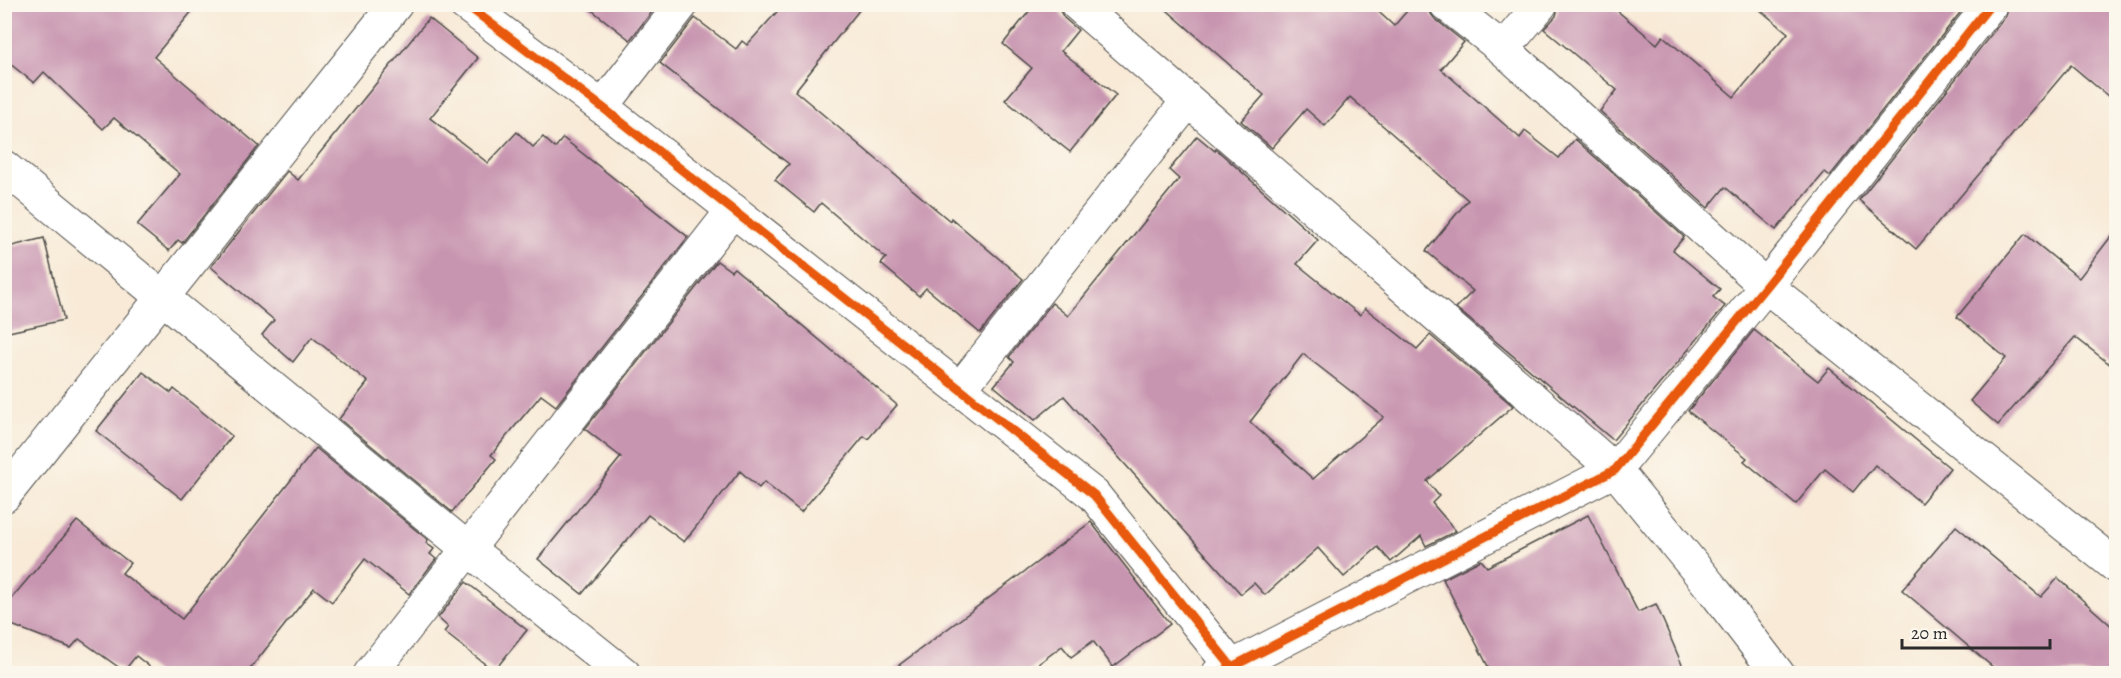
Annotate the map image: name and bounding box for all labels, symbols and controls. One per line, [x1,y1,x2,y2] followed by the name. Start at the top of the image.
[1902,612,2050,650] scale bar
[1911,621,1948,645] text: 20 m

